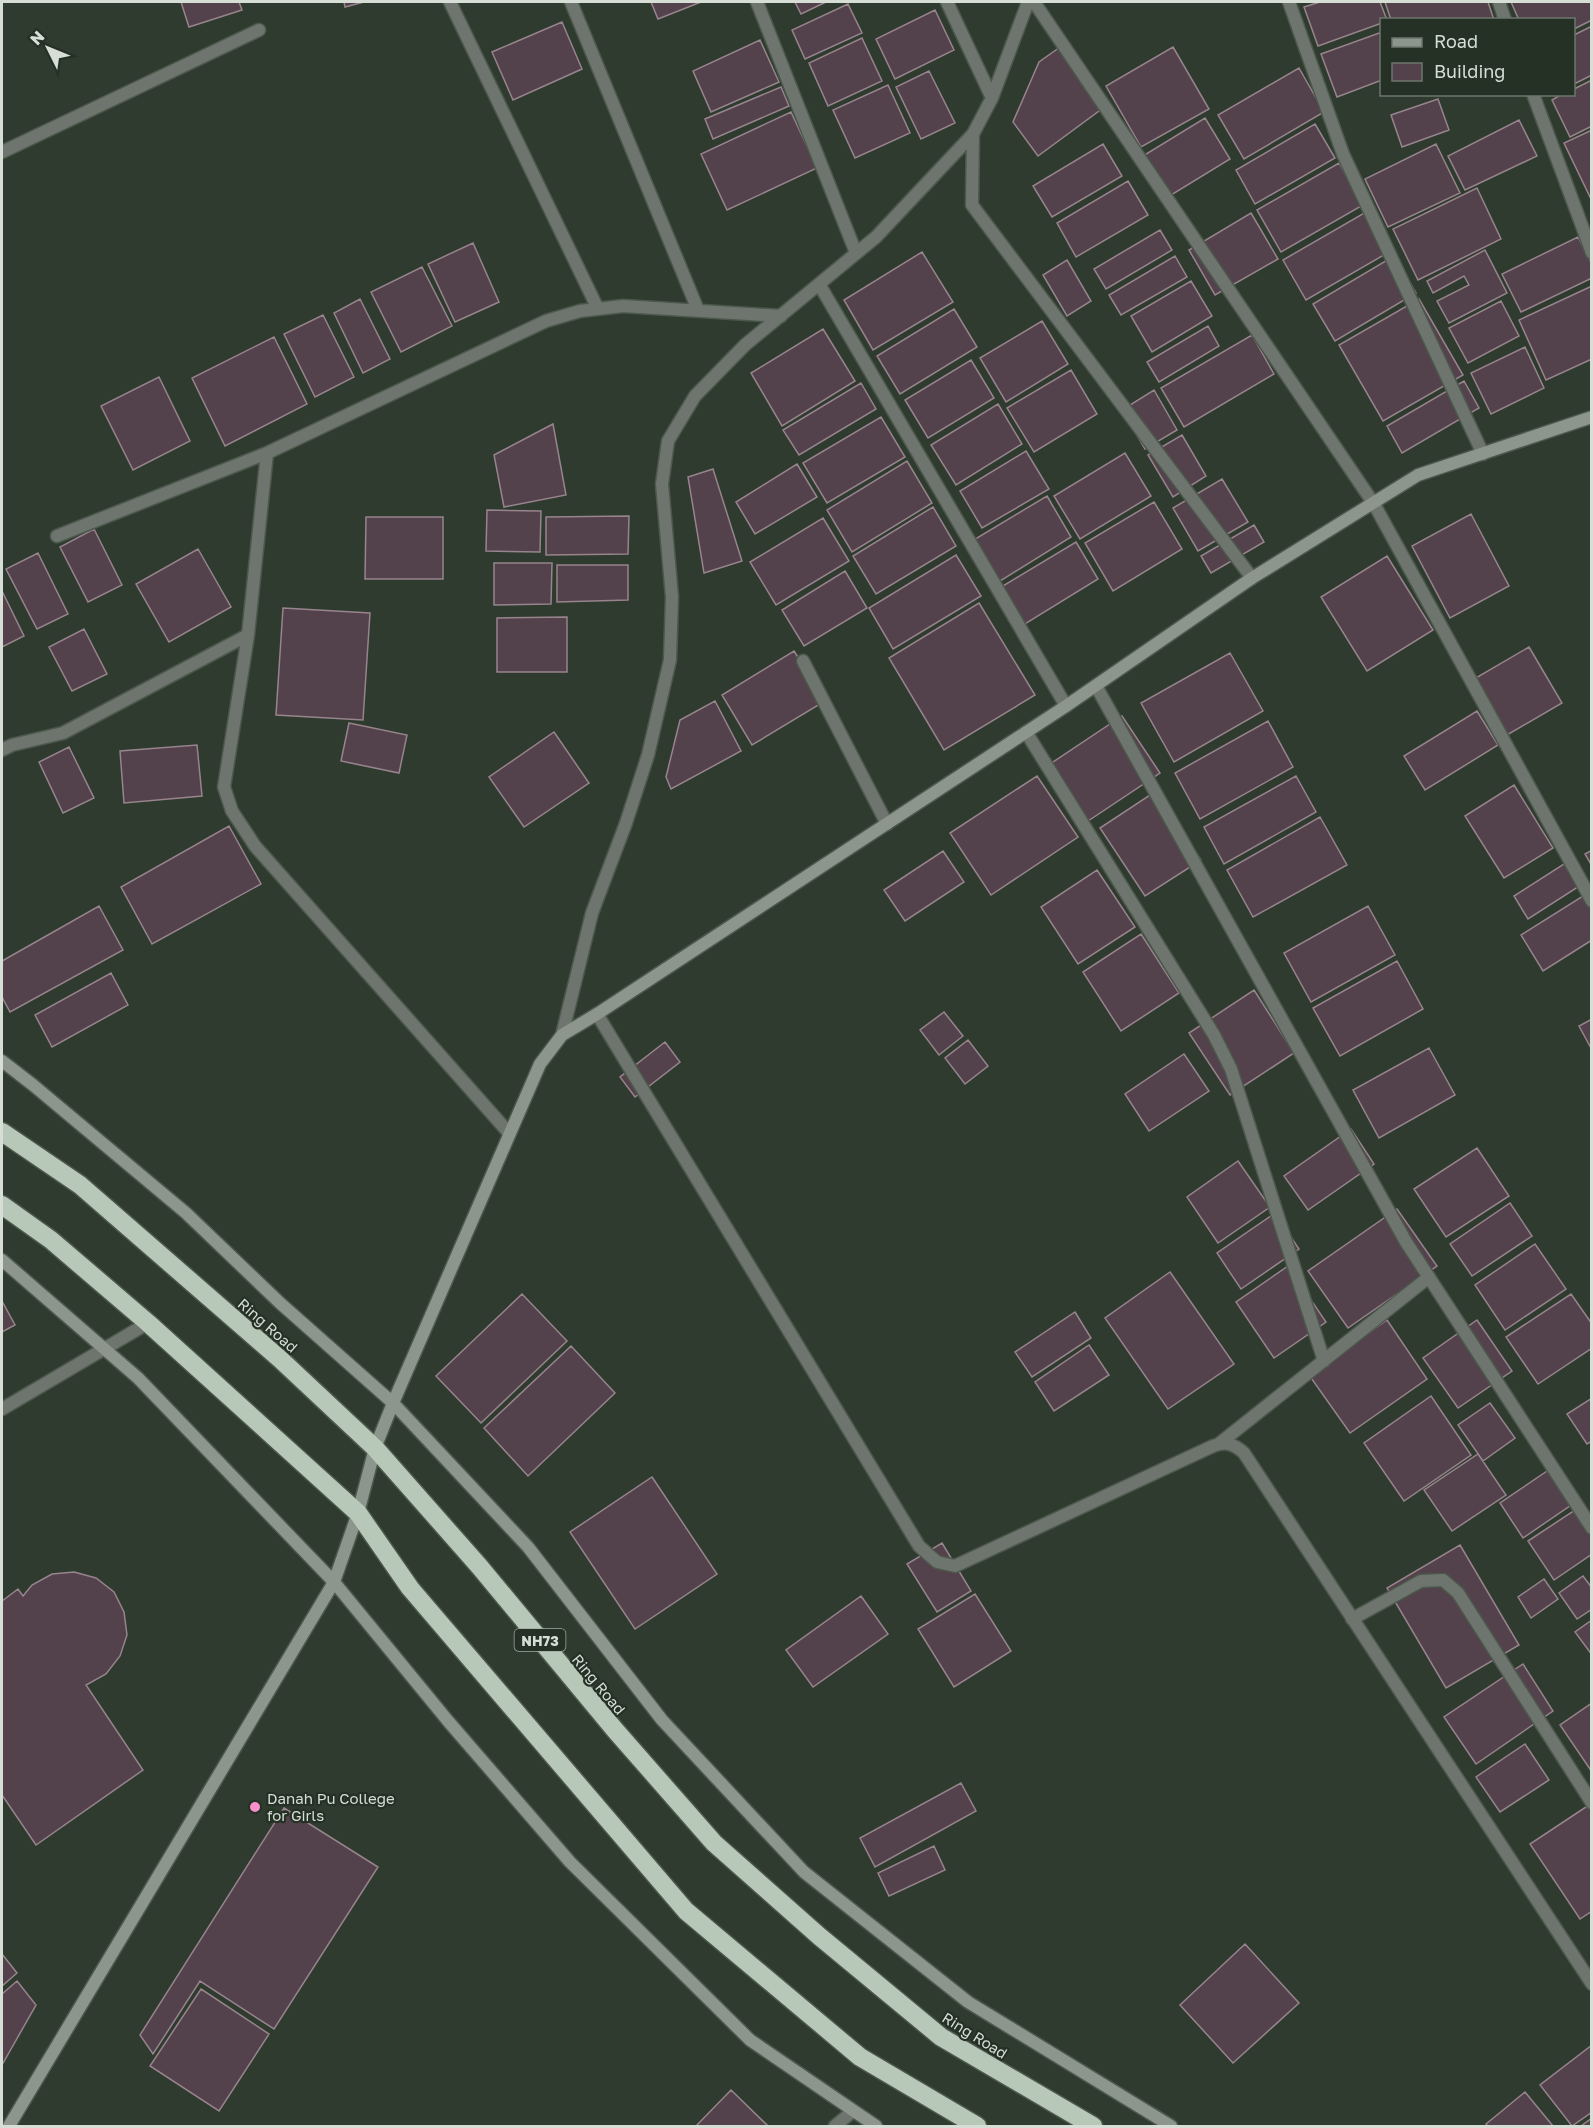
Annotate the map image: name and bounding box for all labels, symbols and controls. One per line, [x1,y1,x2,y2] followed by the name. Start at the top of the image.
[18,18,78,78] north arrow
[1380,18,1575,96] legend
[26,26,48,49] text: N
[1434,30,1478,52] text: Road
[1434,60,1505,82] text: Building
[234,1294,302,1356] street label: Ring Road
[514,1629,566,1651] road number: NH73
[569,1650,629,1718] street label: Ring Road
[267,1789,395,1824] place label: Danah Pu College for Girls
[248,1800,262,1814] marker: Danah Pu College for Girls
[939,2008,1011,2062] street label: Ring Road

